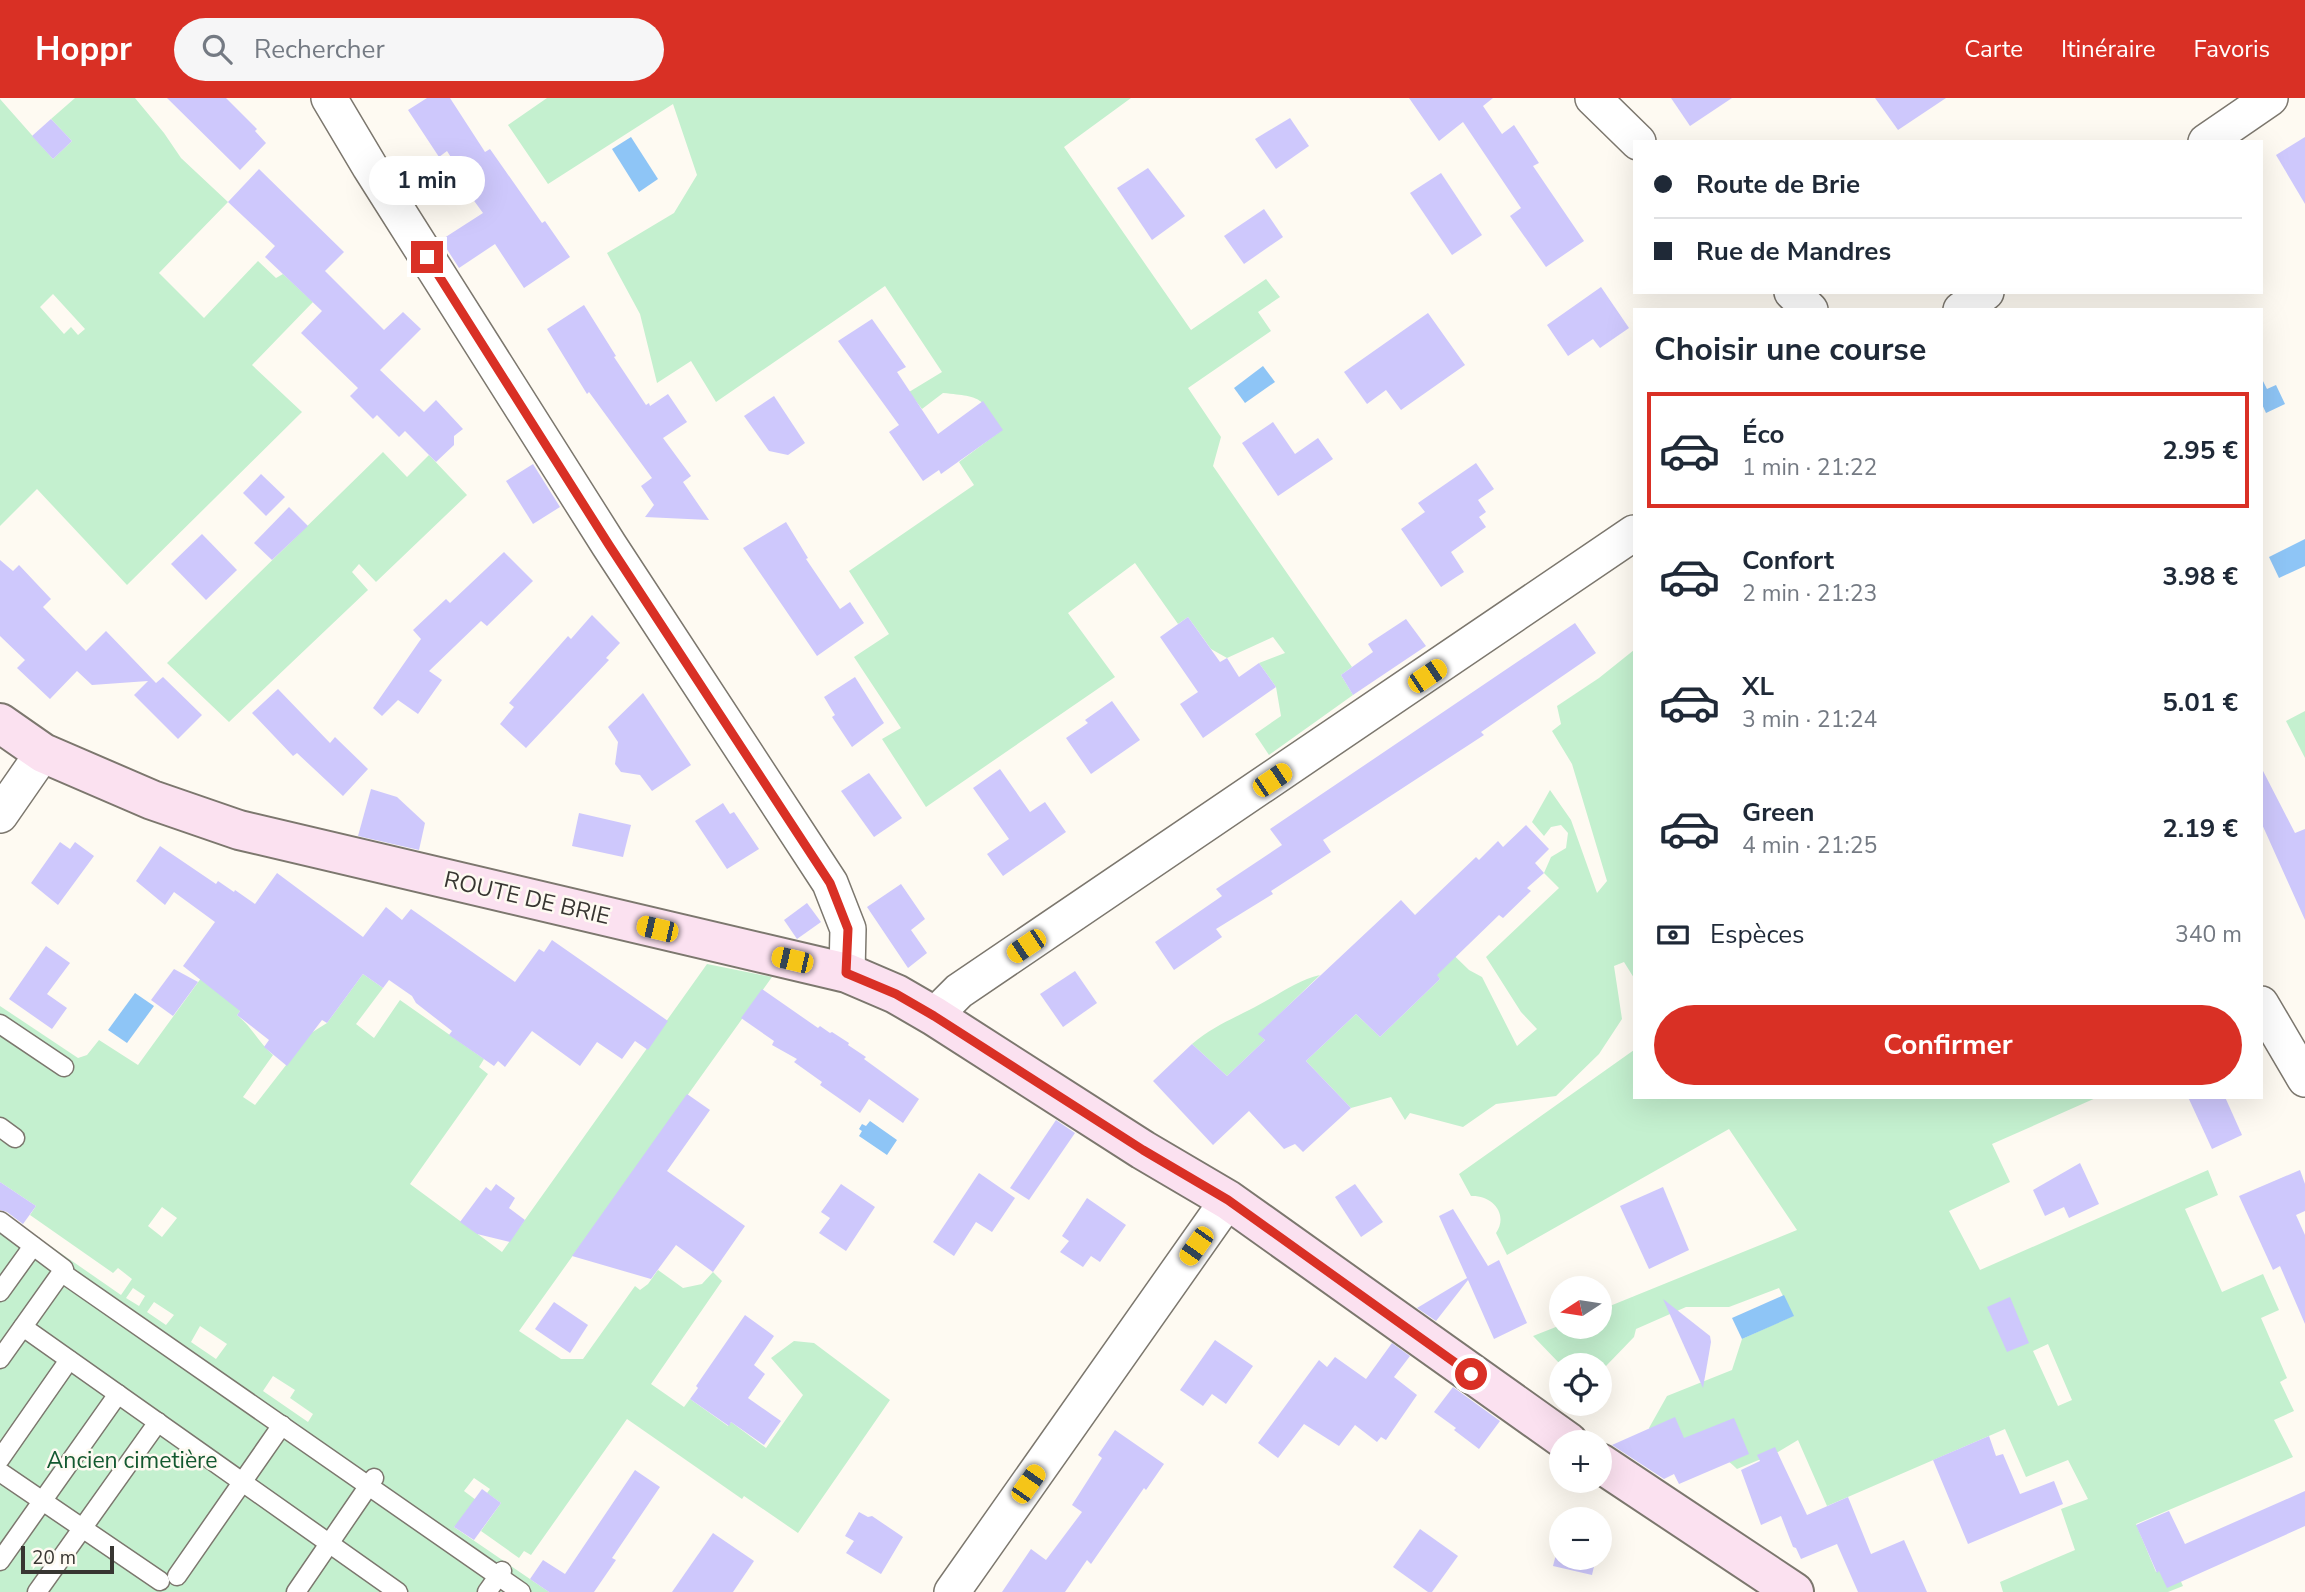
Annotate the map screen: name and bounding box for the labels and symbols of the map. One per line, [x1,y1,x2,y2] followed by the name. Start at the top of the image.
[369,156,485,204] callout: 1 min
[411,241,443,273] route end
[1404,656,1451,696] car
[1249,760,1296,800] car
[441,864,613,932] street label: ROUTE DE BRIE
[635,914,680,944] car
[1003,926,1050,966] car
[770,945,815,975] car
[1176,1223,1217,1269] car
[1549,1276,1612,1339] north arrow
[1455,1358,1487,1390] route start
[47,1445,217,1476] park label: Ancien cimetière
[1008,1461,1049,1507] car
[21,1543,114,1575] scale bar

